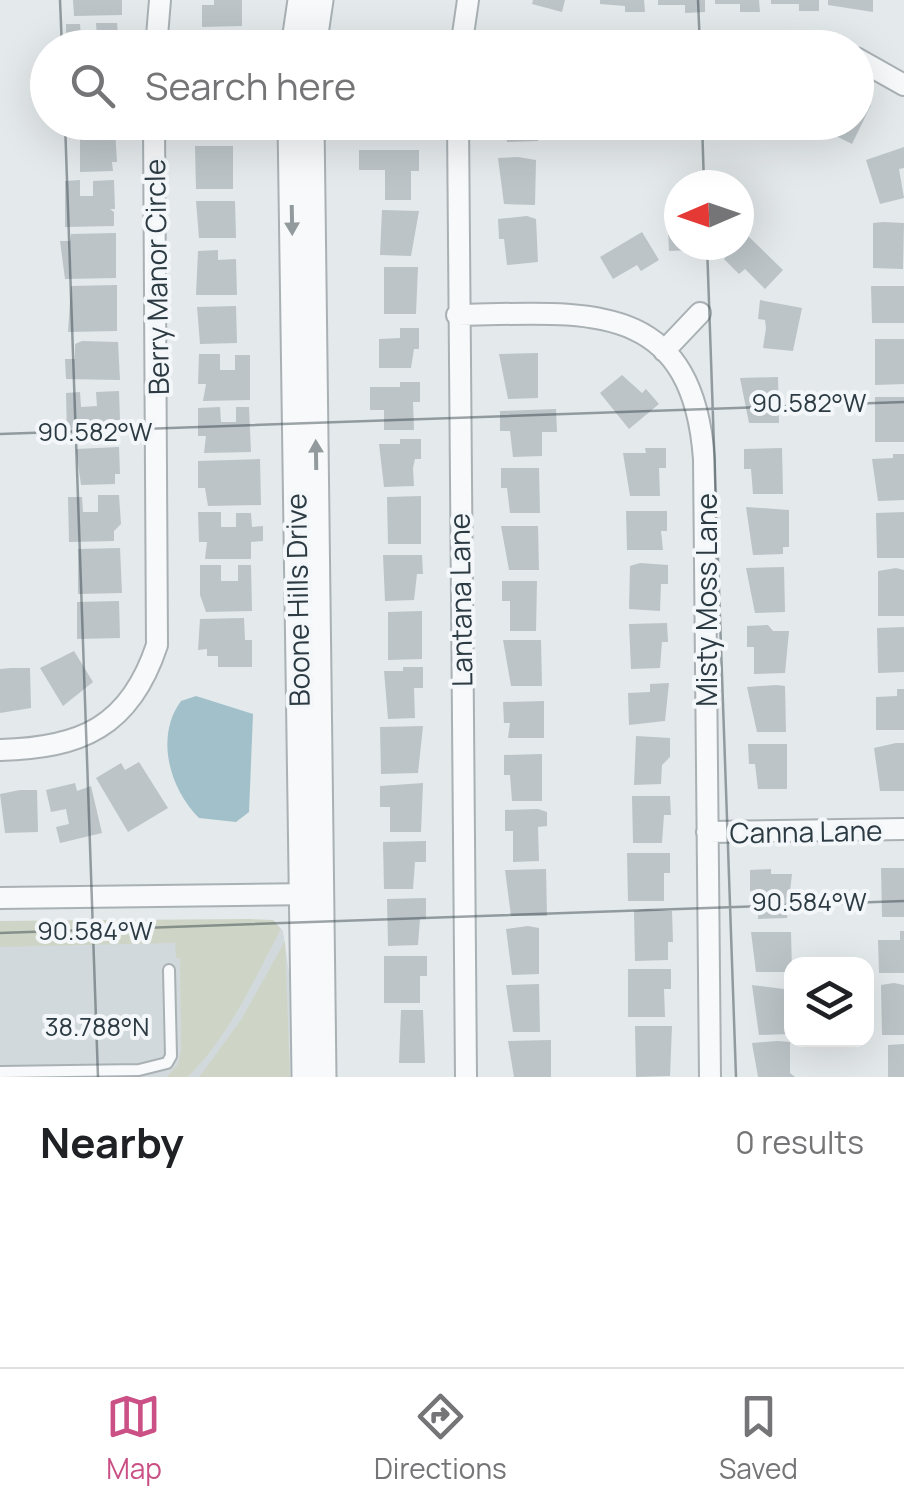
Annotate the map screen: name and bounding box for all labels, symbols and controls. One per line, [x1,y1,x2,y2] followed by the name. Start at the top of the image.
[30,30,874,140] search box
[65,58,120,113] icon: search
[145,59,356,111] text: Search here
[135,159,177,395] street label: Berry Manor Circle
[664,170,754,260] north arrow
[284,204,300,236] one-way arrow
[752,385,866,420] text: 90.582°W
[38,414,152,449] text: 90.582°W
[308,438,324,470] one-way arrow
[276,493,318,707] street label: Boone Hills Drive
[687,493,725,707] street label: Misty Moss Lane
[439,513,481,687] street label: Lantana Lane
[729,811,883,851] street label: Canna Lane
[751,884,867,919] text: 90.584°W
[37,913,153,948] text: 90.584°W
[784,957,874,1047] map controls
[784,957,874,1047] button: layers
[45,1009,149,1044] text: 38.788°N
[40,1113,184,1171] text: Nearby
[735,1120,864,1164] text: 0 results
[106,1389,162,1487] tab: Map
[374,1389,507,1487] tab: Directions
[719,1389,798,1487] tab: Saved

